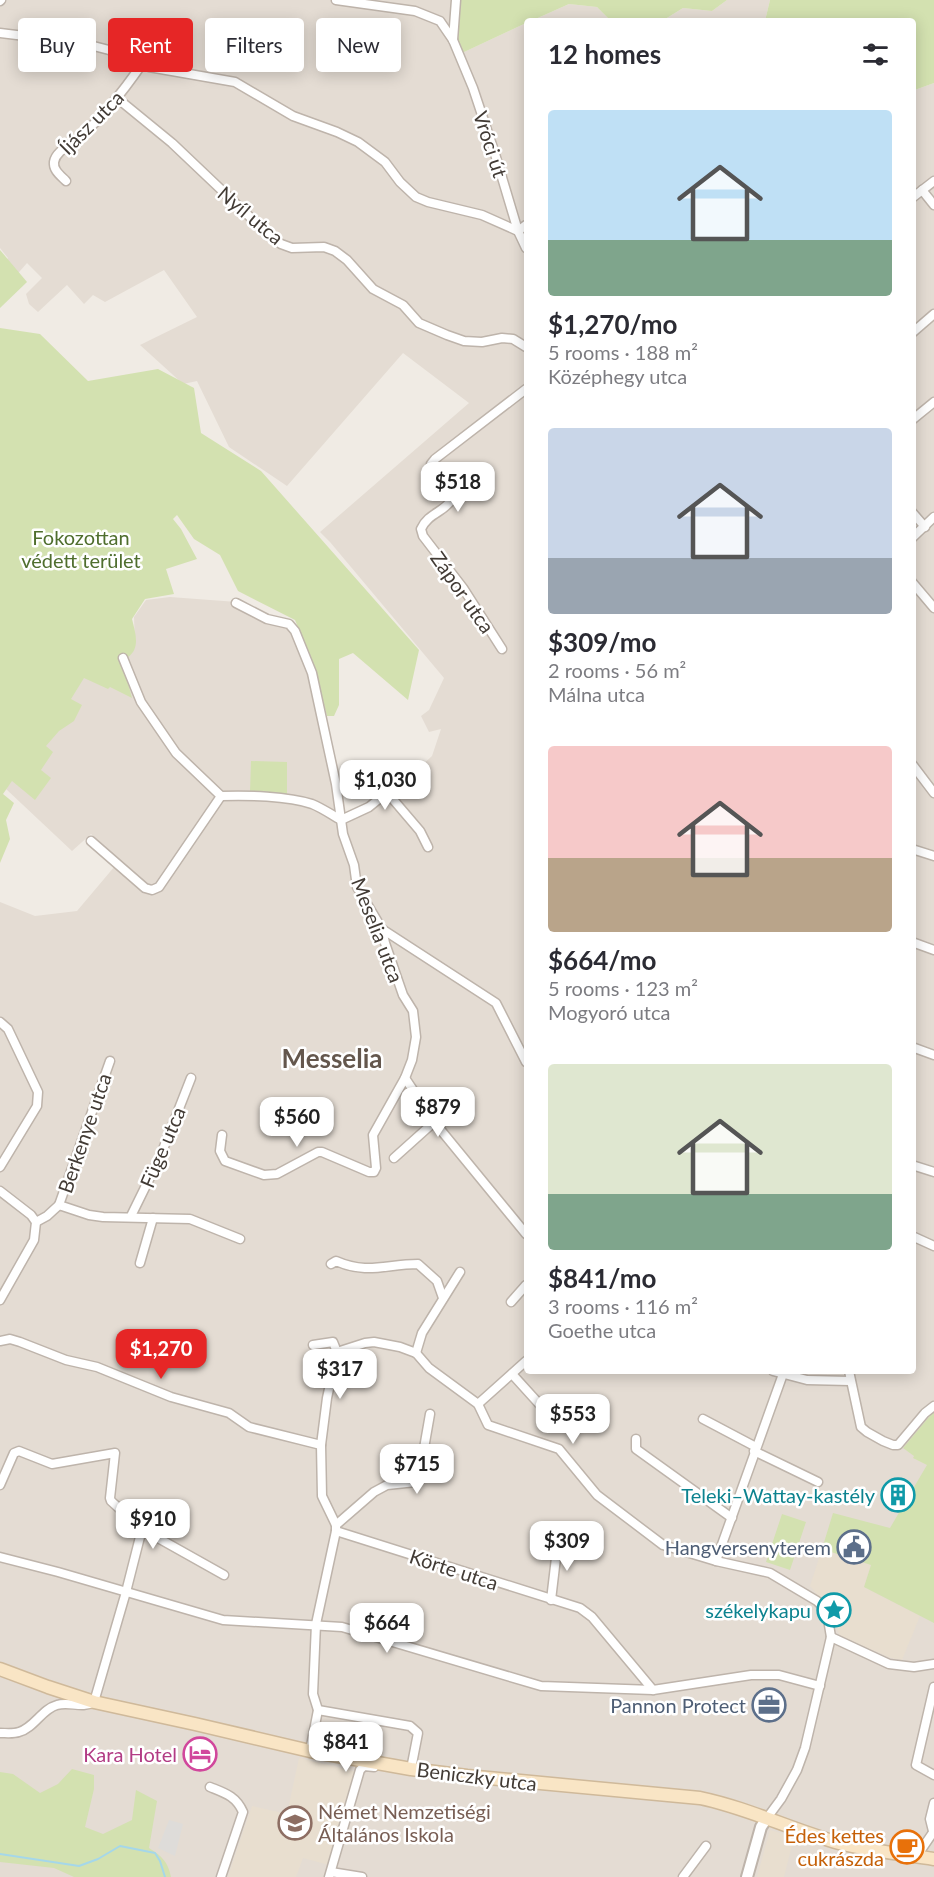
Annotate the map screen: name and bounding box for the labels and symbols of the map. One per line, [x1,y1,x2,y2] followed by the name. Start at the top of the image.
[54,85,128,159] street label: Íjász utca
[469,108,513,180] street label: Vróci út
[213,181,289,249] street label: Nyíl utca
[422,462,494,513] pin: $518
[21,525,141,572] park label: Fokozottan védett terület
[426,547,500,637] street label: Zápor utca
[336,760,434,811] pin: $1,030
[347,874,409,986] street label: Meselia utca
[281,1042,383,1074] district label: Messelia
[52,1070,116,1196] street label: Berkenye utca
[402,1087,474,1138] pin: $879
[261,1097,333,1148] pin: $560
[134,1103,190,1191] street label: Füge utca
[112,1329,210,1380] pin: $1,270
[304,1349,376,1400] pin: $317
[537,1394,609,1445] pin: $553
[381,1444,453,1495] pin: $715
[880,1477,916,1513] building icon: Teleki–Wattay-kastély
[681,1483,876,1507] place label: Teleki–Wattay-kastély
[117,1499,189,1550] pin: $910
[531,1521,603,1572] pin: $309
[836,1529,872,1565] public building icon: Hangversenyterem
[665,1535,831,1559] place label: Hangversenyterem
[407,1543,501,1595] street label: Körte utca
[816,1592,852,1628] place icon: székelykapu
[705,1598,811,1622] place label: székelykapu
[351,1603,423,1654] pin: $664
[751,1687,787,1723] office icon: Pannon Protect
[610,1693,746,1717] place label: Pannon Protect
[310,1722,382,1773] pin: $841
[182,1736,218,1772] hotel icon: Kara Hotel
[83,1742,177,1766] place label: Kara Hotel
[416,1757,538,1795] street label: Beniczky utca
[318,1799,491,1846] place label: Német Nemzetiségi Általános Iskola
[277,1805,313,1841] school or university icon: Német Nemzetiségi Általános Iskola
[784,1823,884,1870] place label: Édes kettes cukrászda
[889,1829,925,1865] cafe icon: Édes kettes cukrászda

